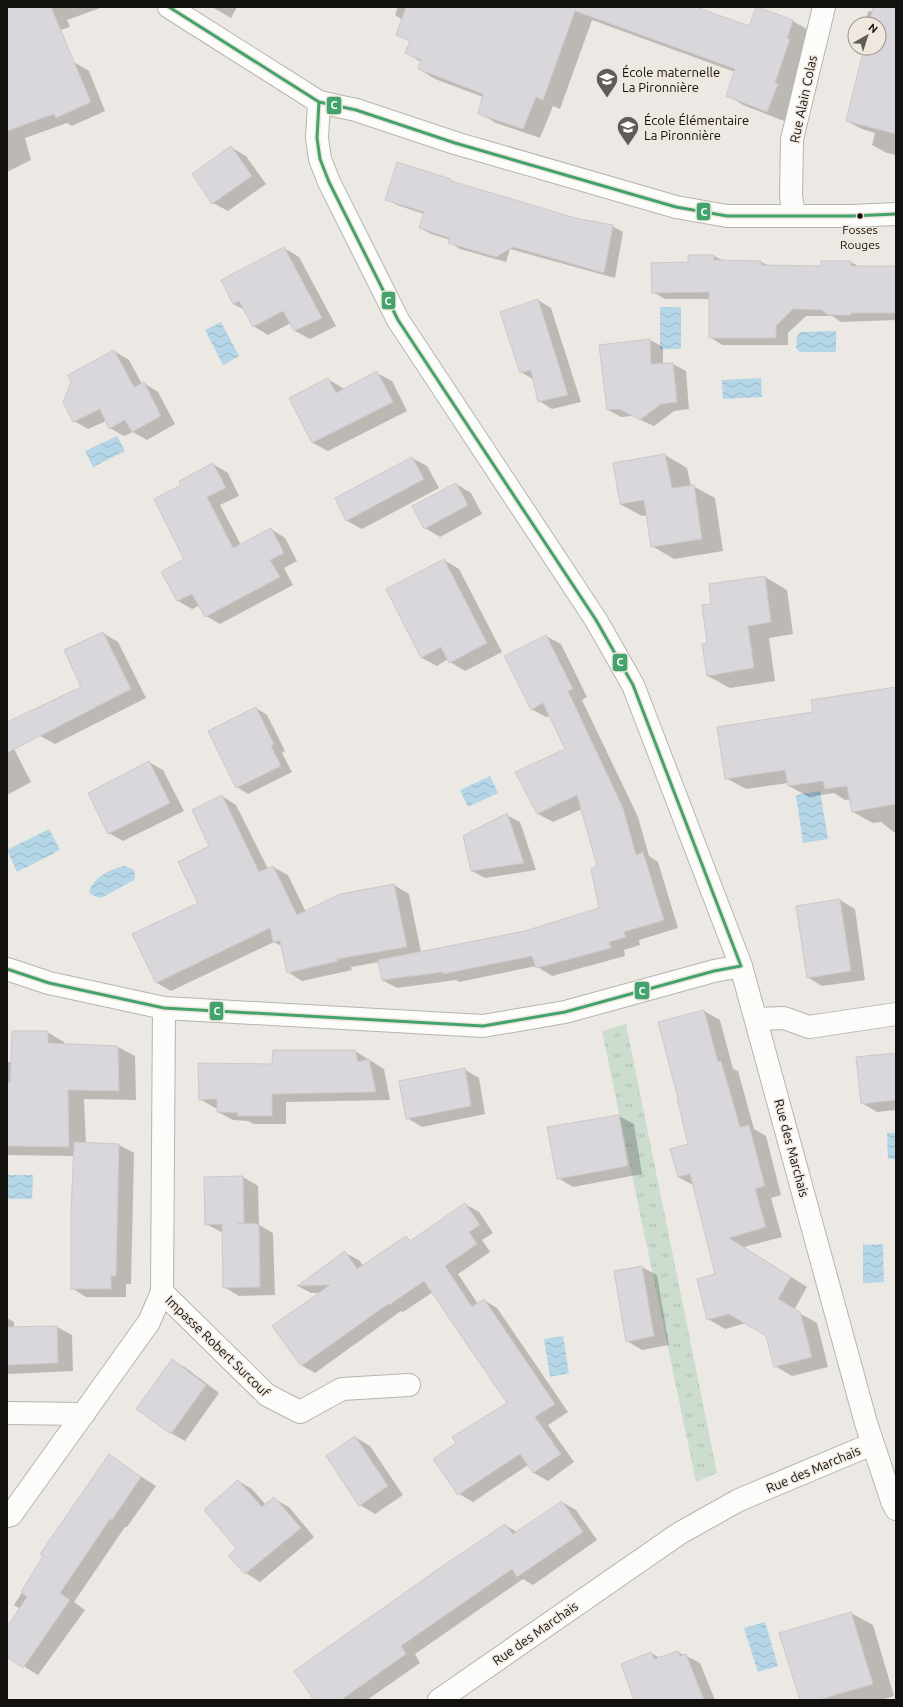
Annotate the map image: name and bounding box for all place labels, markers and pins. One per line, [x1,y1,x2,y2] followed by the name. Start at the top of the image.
[622,64,720,94] place label: École maternelle La Pironnière
[594,66,620,99] school or university icon: École maternelle La Pironnière
[644,112,749,142] place label: École Élémentaire La Pironnière
[615,114,641,147] school or university icon: École Élémentaire La Pironnière
[855,211,865,221] marker: Fosses Rouges
[840,223,880,251] place label: Fosses Rouges

